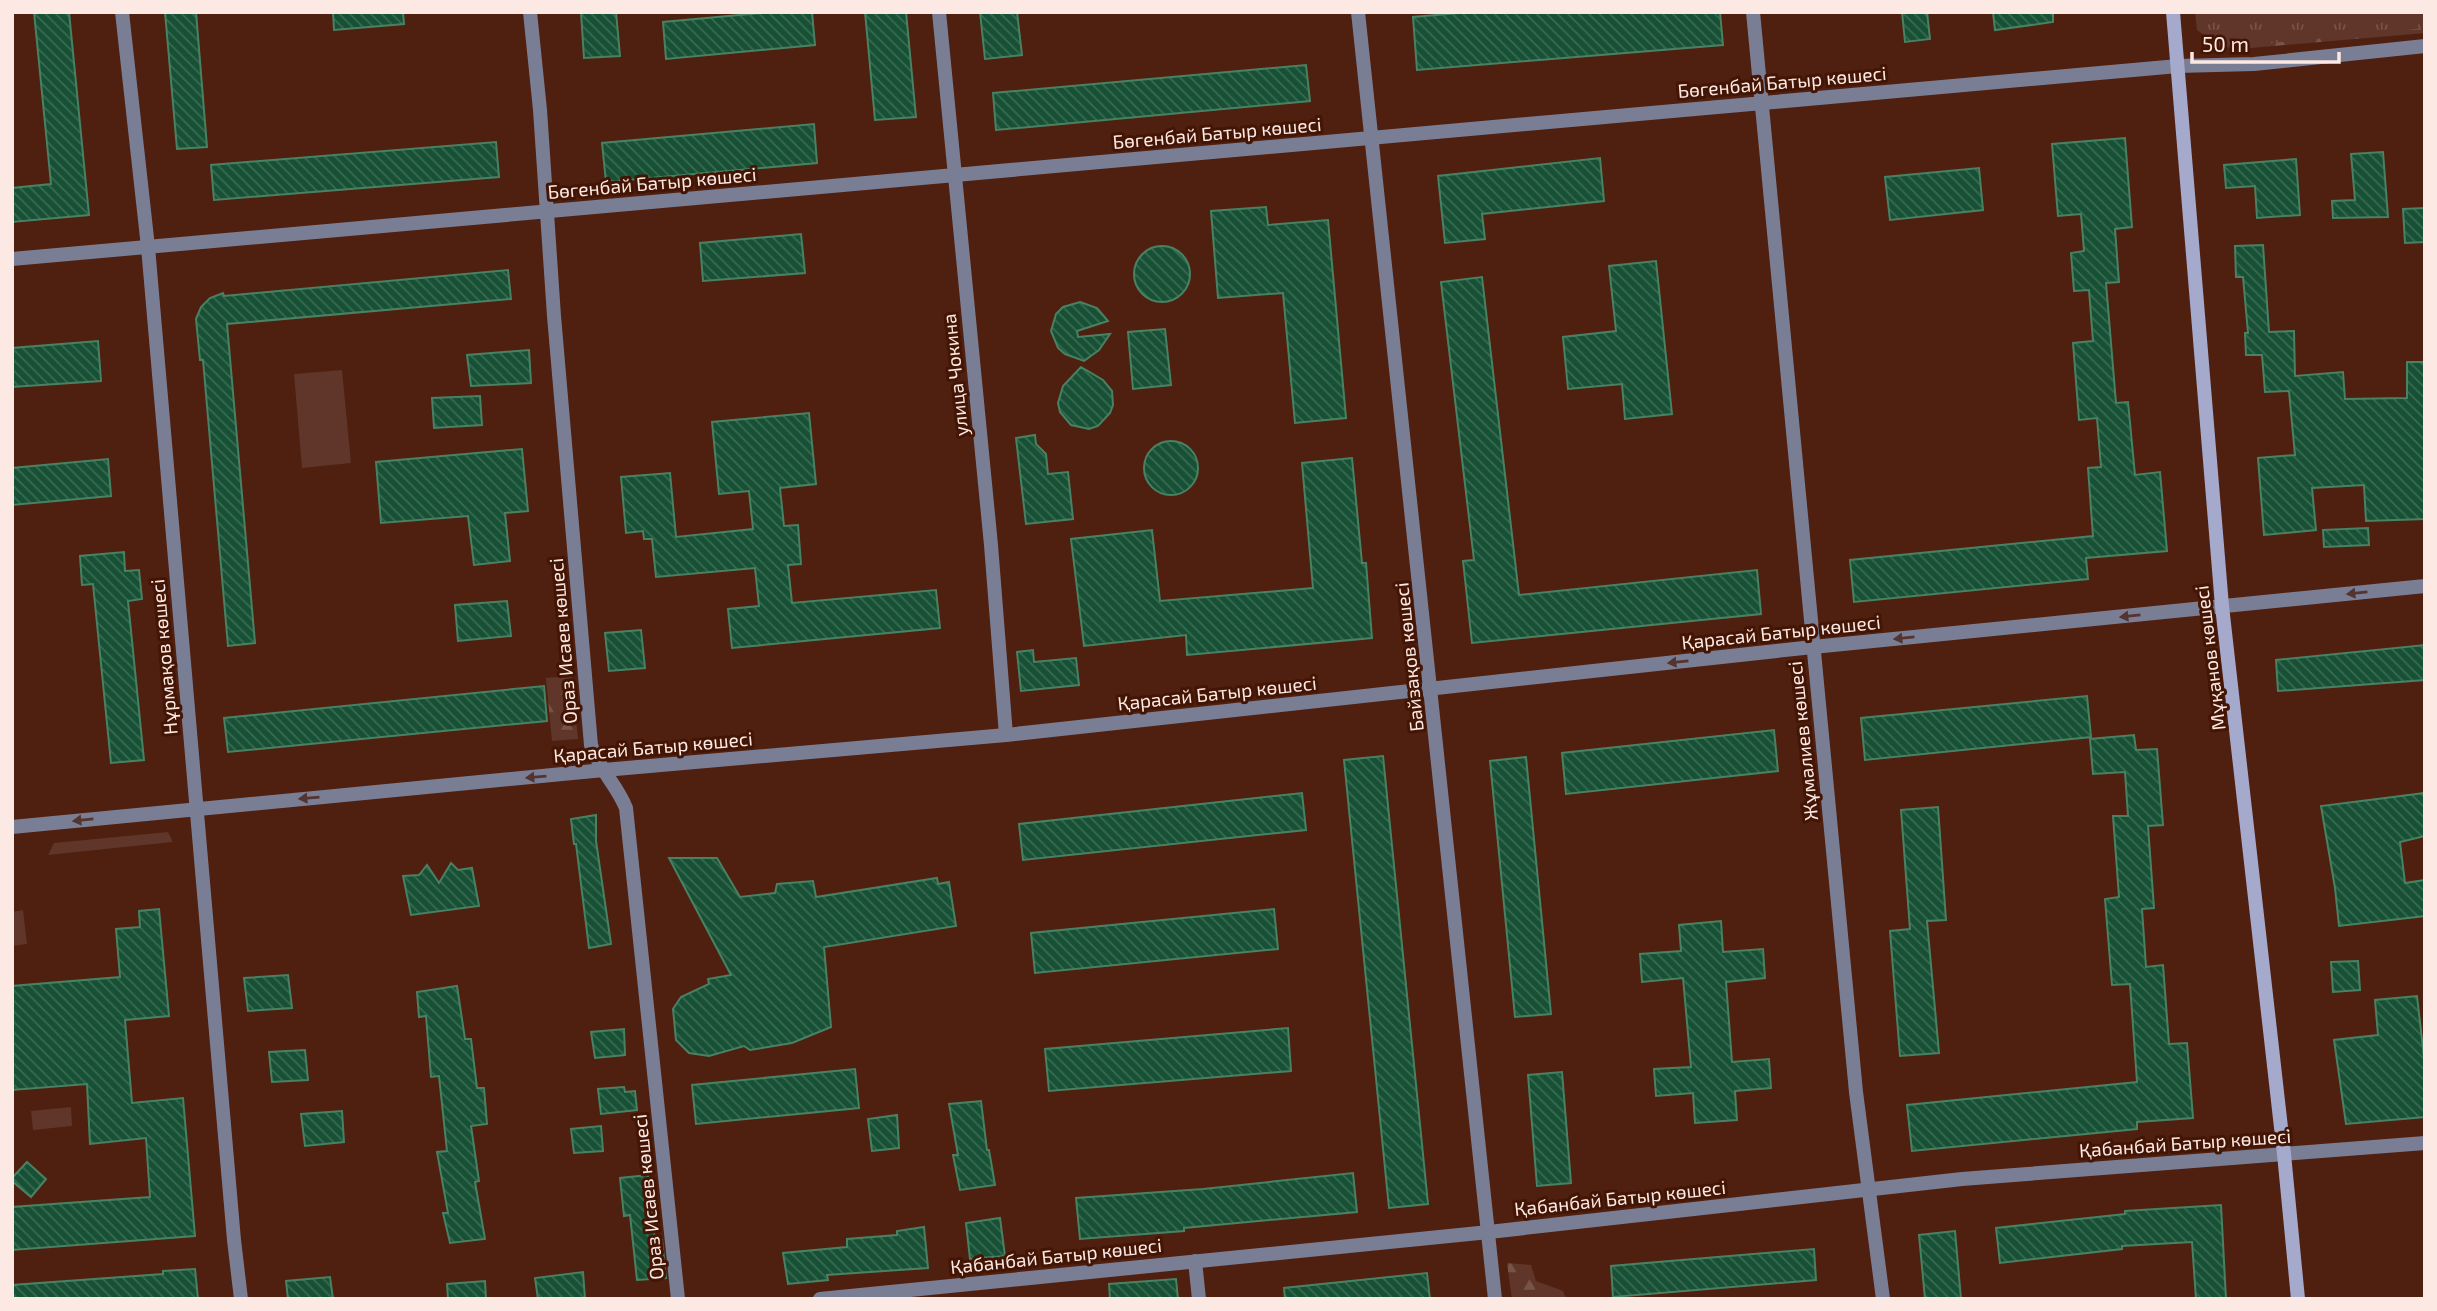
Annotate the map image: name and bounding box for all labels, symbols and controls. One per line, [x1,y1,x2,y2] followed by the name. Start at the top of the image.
[2192,21,2339,65] scale bar
[2202,31,2249,56] text: 50 m
[1677,61,1887,102] street label: Бөгенбай Батыр көшесі
[1112,112,1322,153] street label: Бөгенбай Батыр көшесі
[547,162,757,203] street label: Бөгенбай Батыр көшесі
[937,313,973,437] street label: улица Чокина
[544,557,581,725] street label: Ораз Исаев көшесі
[145,578,182,736] street label: Нұрмақов көшесі
[1389,581,1428,733] street label: Байзақов көшесі
[2189,584,2230,732] street label: Мұқанов көшесі
[2346,588,2368,599] one-way arrow
[1680,610,1882,653] street label: Қарасай Батыр көшесі
[2119,610,2141,621] one-way arrow
[1893,633,1915,644] one-way arrow
[1667,657,1689,668] one-way arrow
[1783,660,1822,822] street label: Жұмалиев көшесі
[1116,671,1318,714] street label: Қарасай Батыр көшесі
[552,726,754,767] street label: Қарасай Батыр көшесі
[525,771,547,782] one-way arrow
[298,793,320,804] one-way arrow
[72,814,94,825] one-way arrow
[627,1113,668,1281] street label: Ораз Исаев көшесі
[2078,1124,2292,1161] street label: Қабанбай Батыр көшесі
[1513,1175,1727,1220] street label: Қабанбай Батыр көшесі
[949,1233,1163,1278] street label: Қабанбай Батыр көшесі

